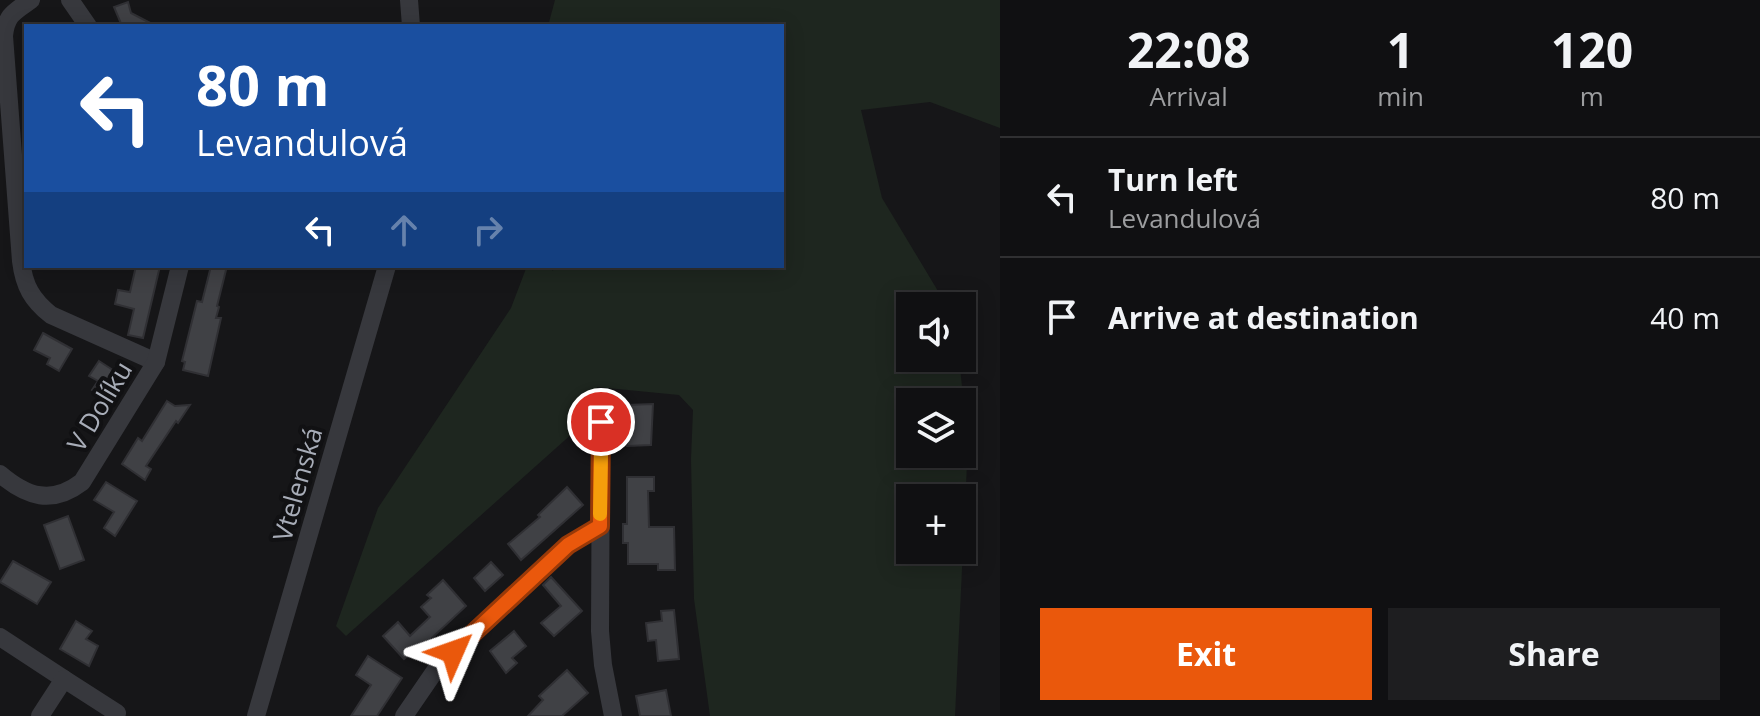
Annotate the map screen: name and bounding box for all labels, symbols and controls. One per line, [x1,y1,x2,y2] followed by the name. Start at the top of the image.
[1127,17,1250,82] text: 22:08
[1387,17,1414,82] text: 1
[1551,17,1633,82] text: 120
[196,46,330,122] text: 80 m
[64,56,168,160] icon: left
[1149,78,1228,114] text: Arrival
[1377,78,1424,114] text: min
[1580,78,1604,114] text: m
[196,118,408,167] text: Levandulová
[1108,159,1238,200] text: Turn left
[1040,175,1084,219] icon: left
[1650,177,1720,218] text: 80 m
[1108,200,1261,236] text: Levandulová
[298,208,342,252] icon: left
[382,208,426,252] icon: ahead
[466,208,510,252] icon: right
[896,292,976,564] map controls
[896,292,976,372] button: sound
[1040,295,1084,339] icon: arrive
[1108,297,1419,338] text: Arrive at destination
[1650,297,1720,338] text: 40 m
[58,354,140,458] street label: V Dolíku
[567,388,635,456] pin
[896,388,976,468] button: layers
[579,400,623,444] icon: arrive
[264,423,330,545] street label: Vtelenská
[896,484,976,564] button: +
[1040,608,1372,700] button: Exit
[1388,608,1720,700] button: Share
[411,610,495,694] position arrow

